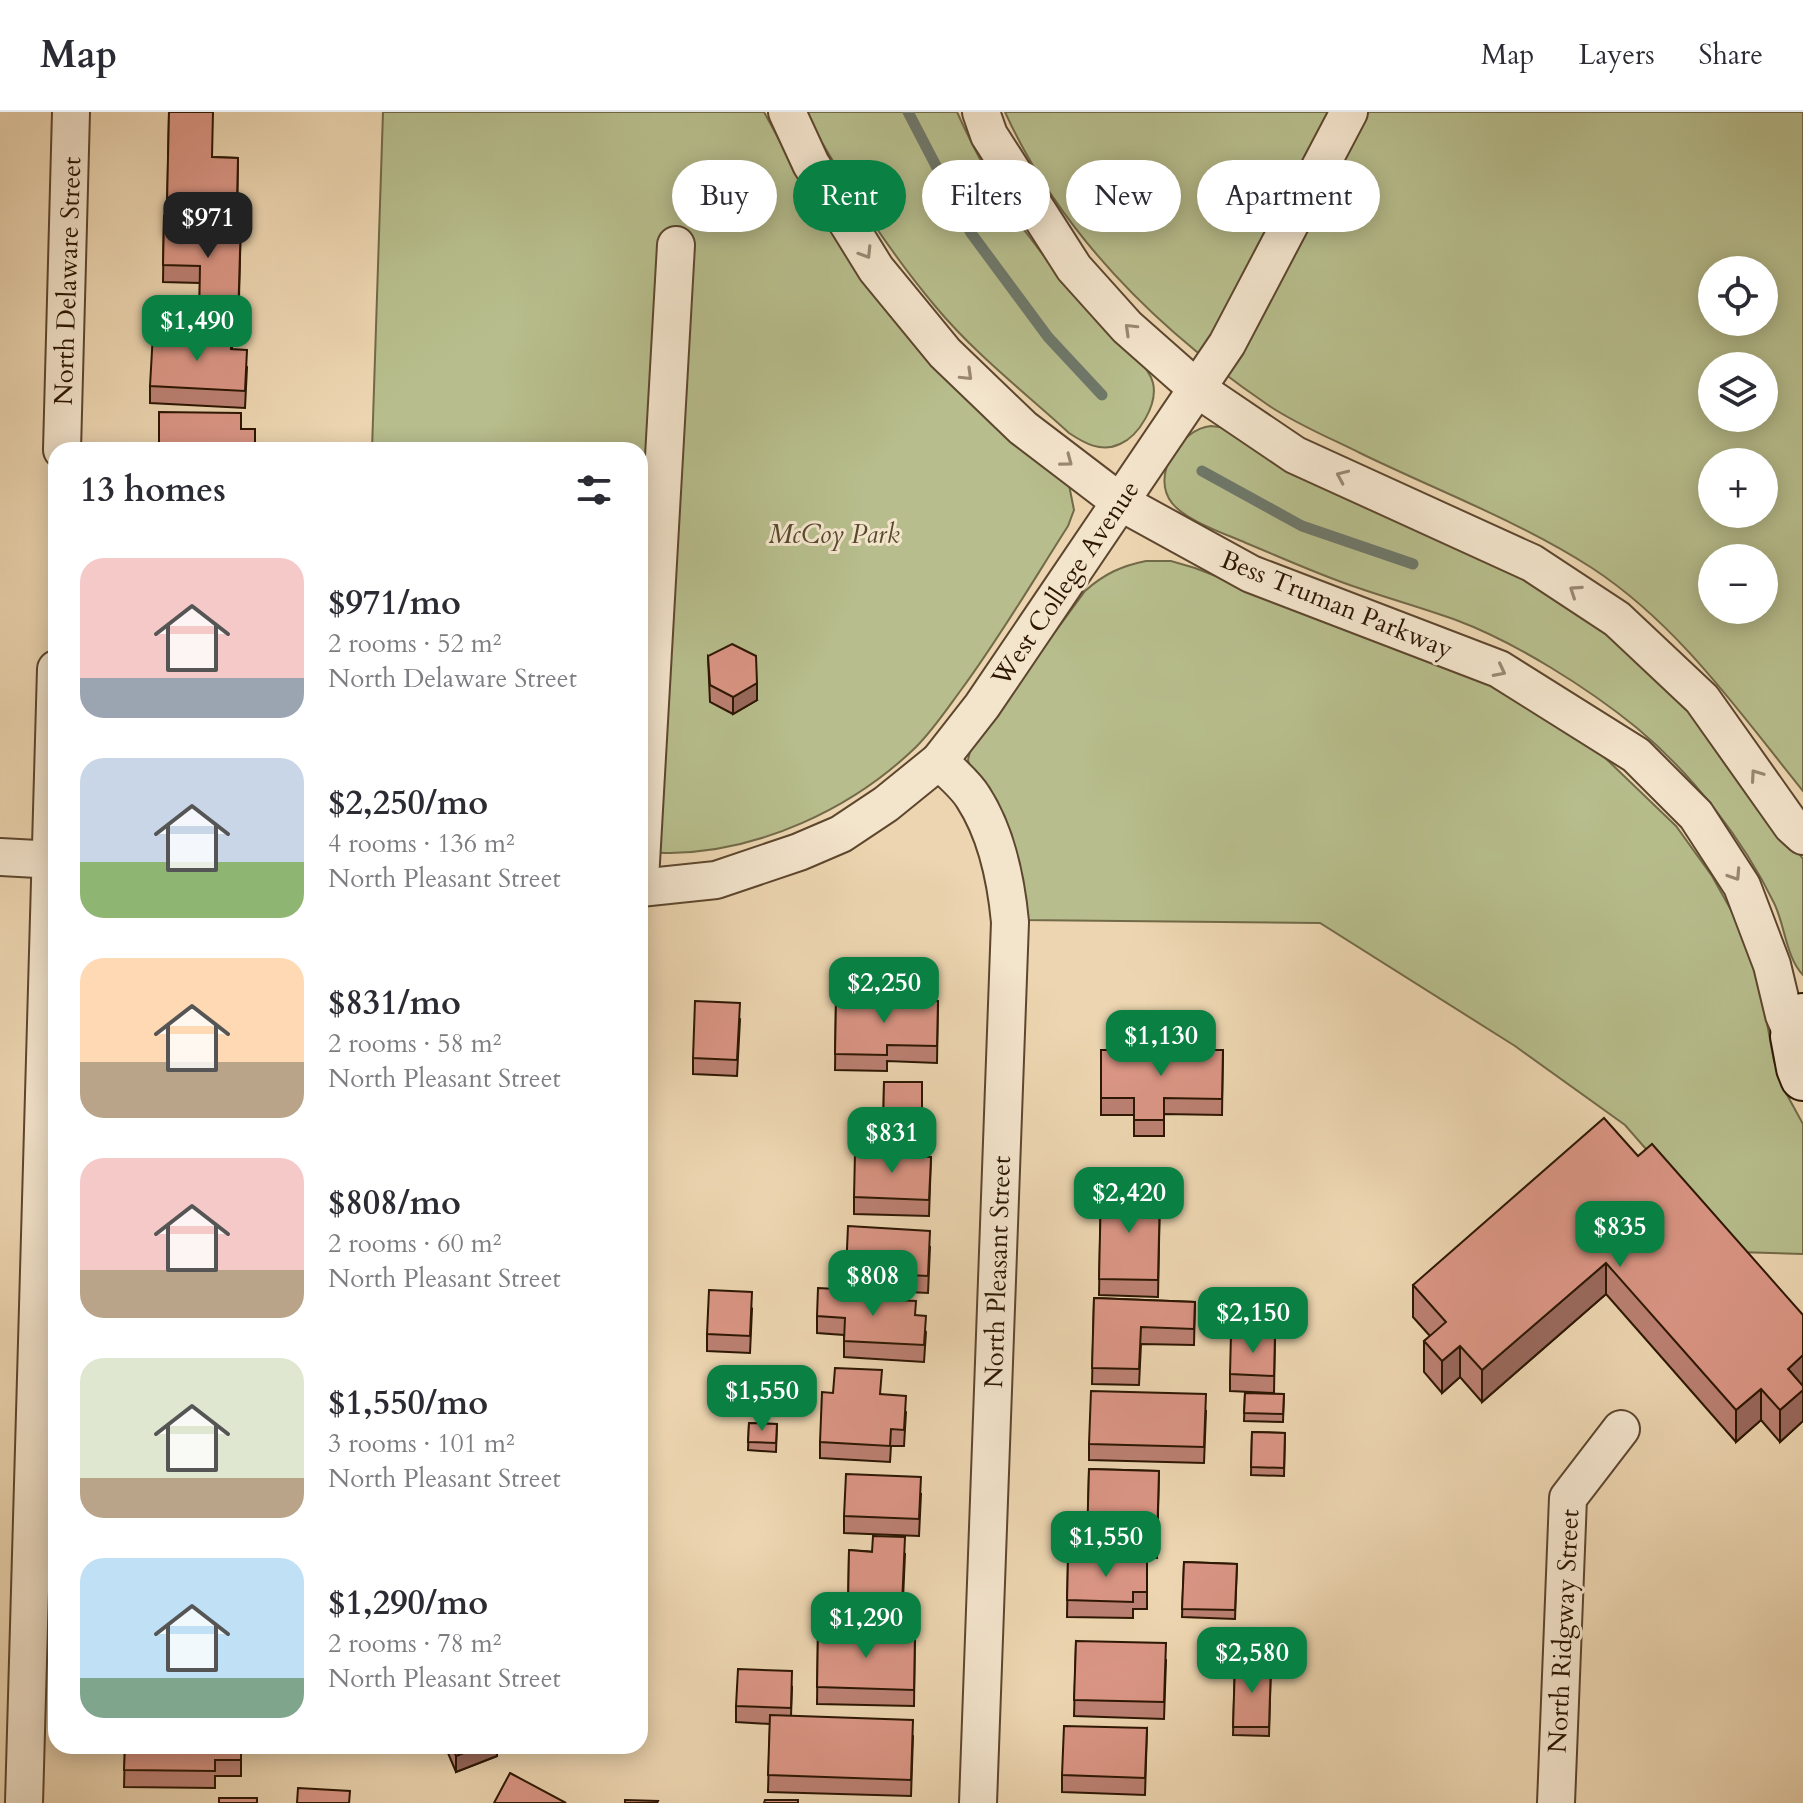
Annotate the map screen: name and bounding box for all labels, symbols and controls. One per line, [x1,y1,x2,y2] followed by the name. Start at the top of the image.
[40,29,117,81] text: Map
[1481,36,1534,74] text: Map
[1578,36,1655,74] text: Layers
[1699,36,1763,74] text: Share
[46,156,89,406] street label: North Delaware Street
[672,160,777,232] chip: Buy
[793,160,906,232] chip: Rent
[922,160,1050,232] chip: Filters
[1066,160,1181,232] chip: New
[1197,160,1380,232] chip: Apartment
[161,192,255,260] pin: $971
[181,200,235,235] text: $971
[856,244,872,259] one-way arrow
[1698,256,1778,624] map controls
[1698,256,1778,336] button: locate
[132,295,262,363] pin: $1,490
[160,303,234,338] text: $1,490
[1125,324,1139,338] one-way arrow
[1698,352,1778,432] button: layers
[958,365,972,380] one-way arrow
[1698,448,1778,528] button: +
[1058,452,1072,466] one-way arrow
[80,467,226,513] text: 13 homes
[572,468,616,512] icon: filters
[1336,470,1351,486] one-way arrow
[983,474,1147,694] street label: West College Avenue
[768,517,900,552] park label: McCoy Park
[1216,542,1458,667] street label: Bess Truman Parkway
[1698,544,1778,624] button: −
[328,580,461,626] text: $971/mo
[1569,586,1584,601] one-way arrow
[144,590,240,686] icon: home
[328,626,501,661] text: 2 rooms · 52 m²
[328,661,577,696] text: North Delaware Street
[1492,661,1506,676] one-way arrow
[1751,769,1766,783] one-way arrow
[328,780,488,826] text: $2,250/mo
[144,790,240,886] icon: home
[328,826,515,861] text: 4 rooms · 136 m²
[328,861,561,896] text: North Pleasant Street
[1725,866,1740,881] one-way arrow
[819,957,949,1025] pin: $2,250
[847,965,921,1000] text: $2,250
[328,980,461,1026] text: $831/mo
[144,990,240,1086] icon: home
[1096,1010,1226,1078] pin: $1,130
[1124,1018,1198,1053] text: $1,130
[328,1026,501,1061] text: 2 rooms · 58 m²
[328,1061,561,1096] text: North Pleasant Street
[845,1107,939,1175] pin: $831
[865,1115,919,1150] text: $831
[976,1155,1019,1389] street label: North Pleasant Street
[1064,1167,1194,1235] pin: $2,420
[1092,1175,1166,1210] text: $2,420
[328,1180,461,1226] text: $808/mo
[144,1190,240,1286] icon: home
[1573,1201,1667,1269] pin: $835
[1593,1209,1647,1244] text: $835
[328,1226,501,1261] text: 2 rooms · 60 m²
[826,1250,920,1318] pin: $808
[846,1258,900,1293] text: $808
[328,1261,561,1296] text: North Pleasant Street
[1188,1287,1318,1355] pin: $2,150
[1216,1295,1290,1330] text: $2,150
[697,1365,827,1433] pin: $1,550
[725,1373,799,1408] text: $1,550
[328,1380,488,1426] text: $1,550/mo
[144,1390,240,1486] icon: home
[328,1426,515,1461] text: 3 rooms · 101 m²
[328,1461,561,1496] text: North Pleasant Street
[1540,1508,1587,1754] street label: North Ridgway Street
[1041,1511,1171,1579] pin: $1,550
[1069,1519,1143,1554] text: $1,550
[328,1580,488,1626] text: $1,290/mo
[144,1590,240,1686] icon: home
[801,1592,931,1660] pin: $1,290
[829,1600,903,1635] text: $1,290
[328,1626,501,1661] text: 2 rooms · 78 m²
[1187,1627,1317,1695] pin: $2,580
[1215,1635,1289,1670] text: $2,580
[328,1661,561,1696] text: North Pleasant Street

